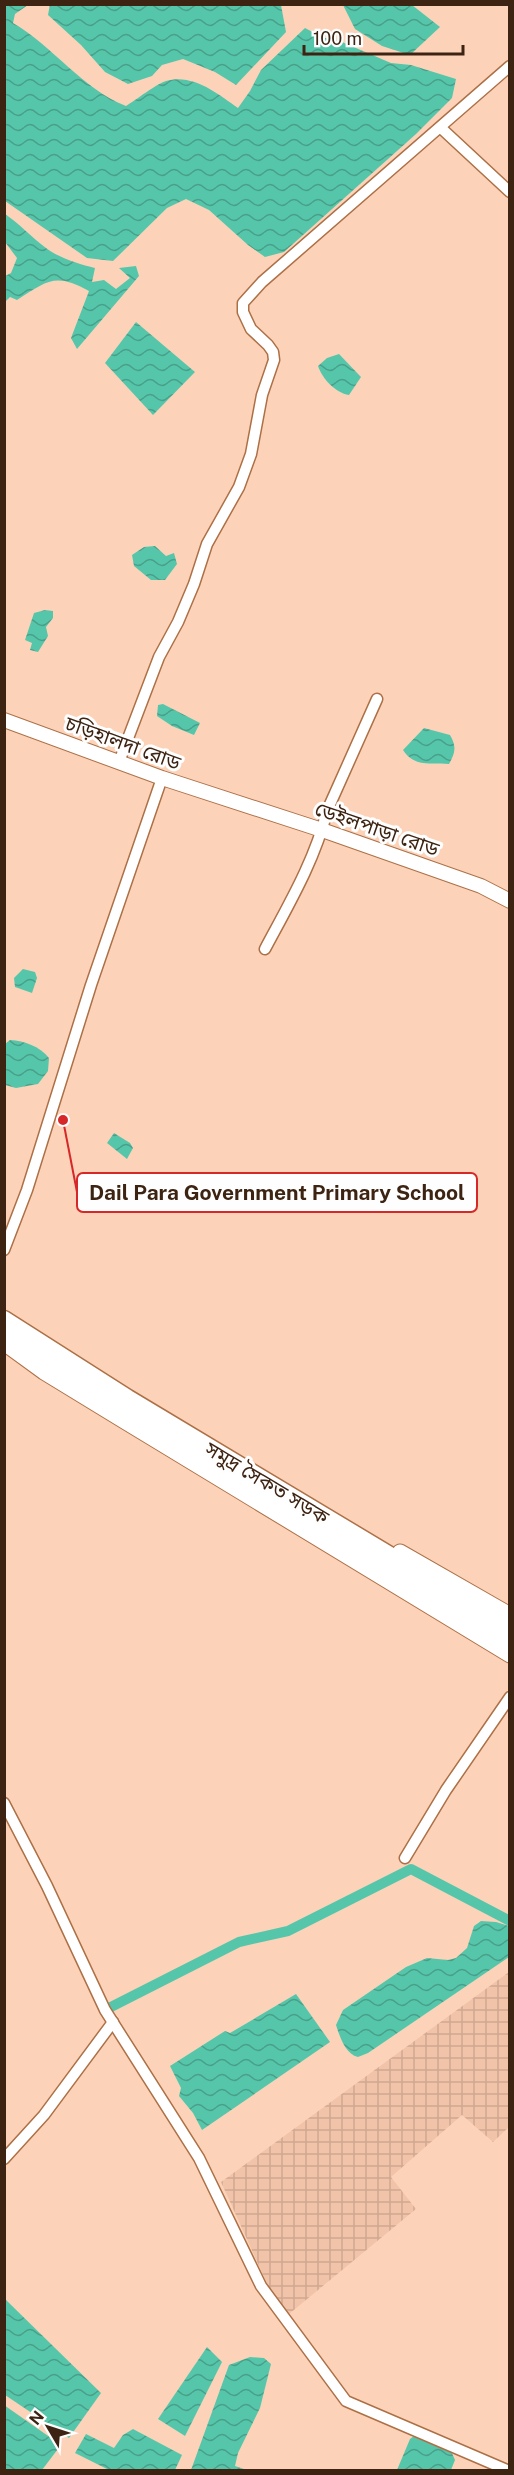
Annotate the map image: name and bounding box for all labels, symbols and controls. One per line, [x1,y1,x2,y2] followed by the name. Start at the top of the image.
[304,18,463,56] scale bar
[313,28,362,49] text: 100 m
[61,711,185,775] street label: চড়িহালদা রোড
[312,797,443,862] street label: ডেইলপাড়া রোড
[77,1173,477,1212] callout: Dail Para Government Primary School
[89,1180,465,1205] text: Dail Para Government Primary School
[200,1436,334,1530] street label: সমুদ্র সৈকত সড়ক
[18,2397,78,2457] north arrow
[25,2407,48,2429] text: N

